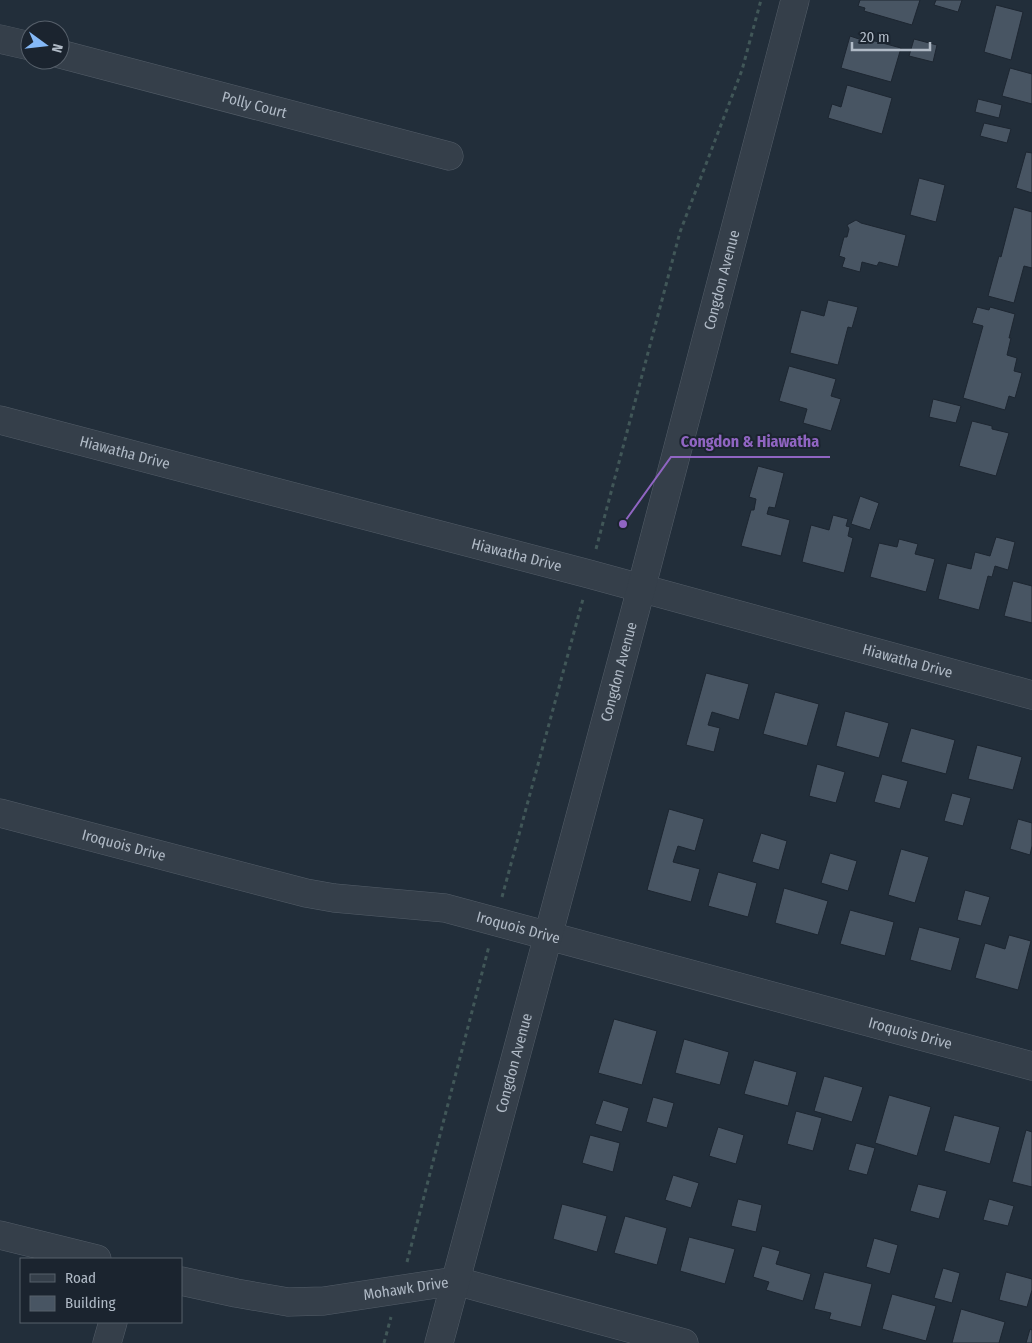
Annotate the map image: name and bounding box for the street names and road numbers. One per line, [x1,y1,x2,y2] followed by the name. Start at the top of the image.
[220,88,289,122] street label: Polly Court
[700,228,743,332] street label: Congdon Avenue
[78,432,172,473] street label: Hiawatha Drive
[470,535,564,576] street label: Hiawatha Drive
[597,620,641,723] street label: Congdon Avenue
[860,640,955,682] street label: Hiawatha Drive
[80,826,168,865] street label: Iroquois Drive
[474,908,562,948] street label: Iroquois Drive
[492,1011,536,1115] street label: Congdon Avenue
[866,1013,954,1053] street label: Iroquois Drive
[362,1273,450,1304] street label: Mohawk Drive

